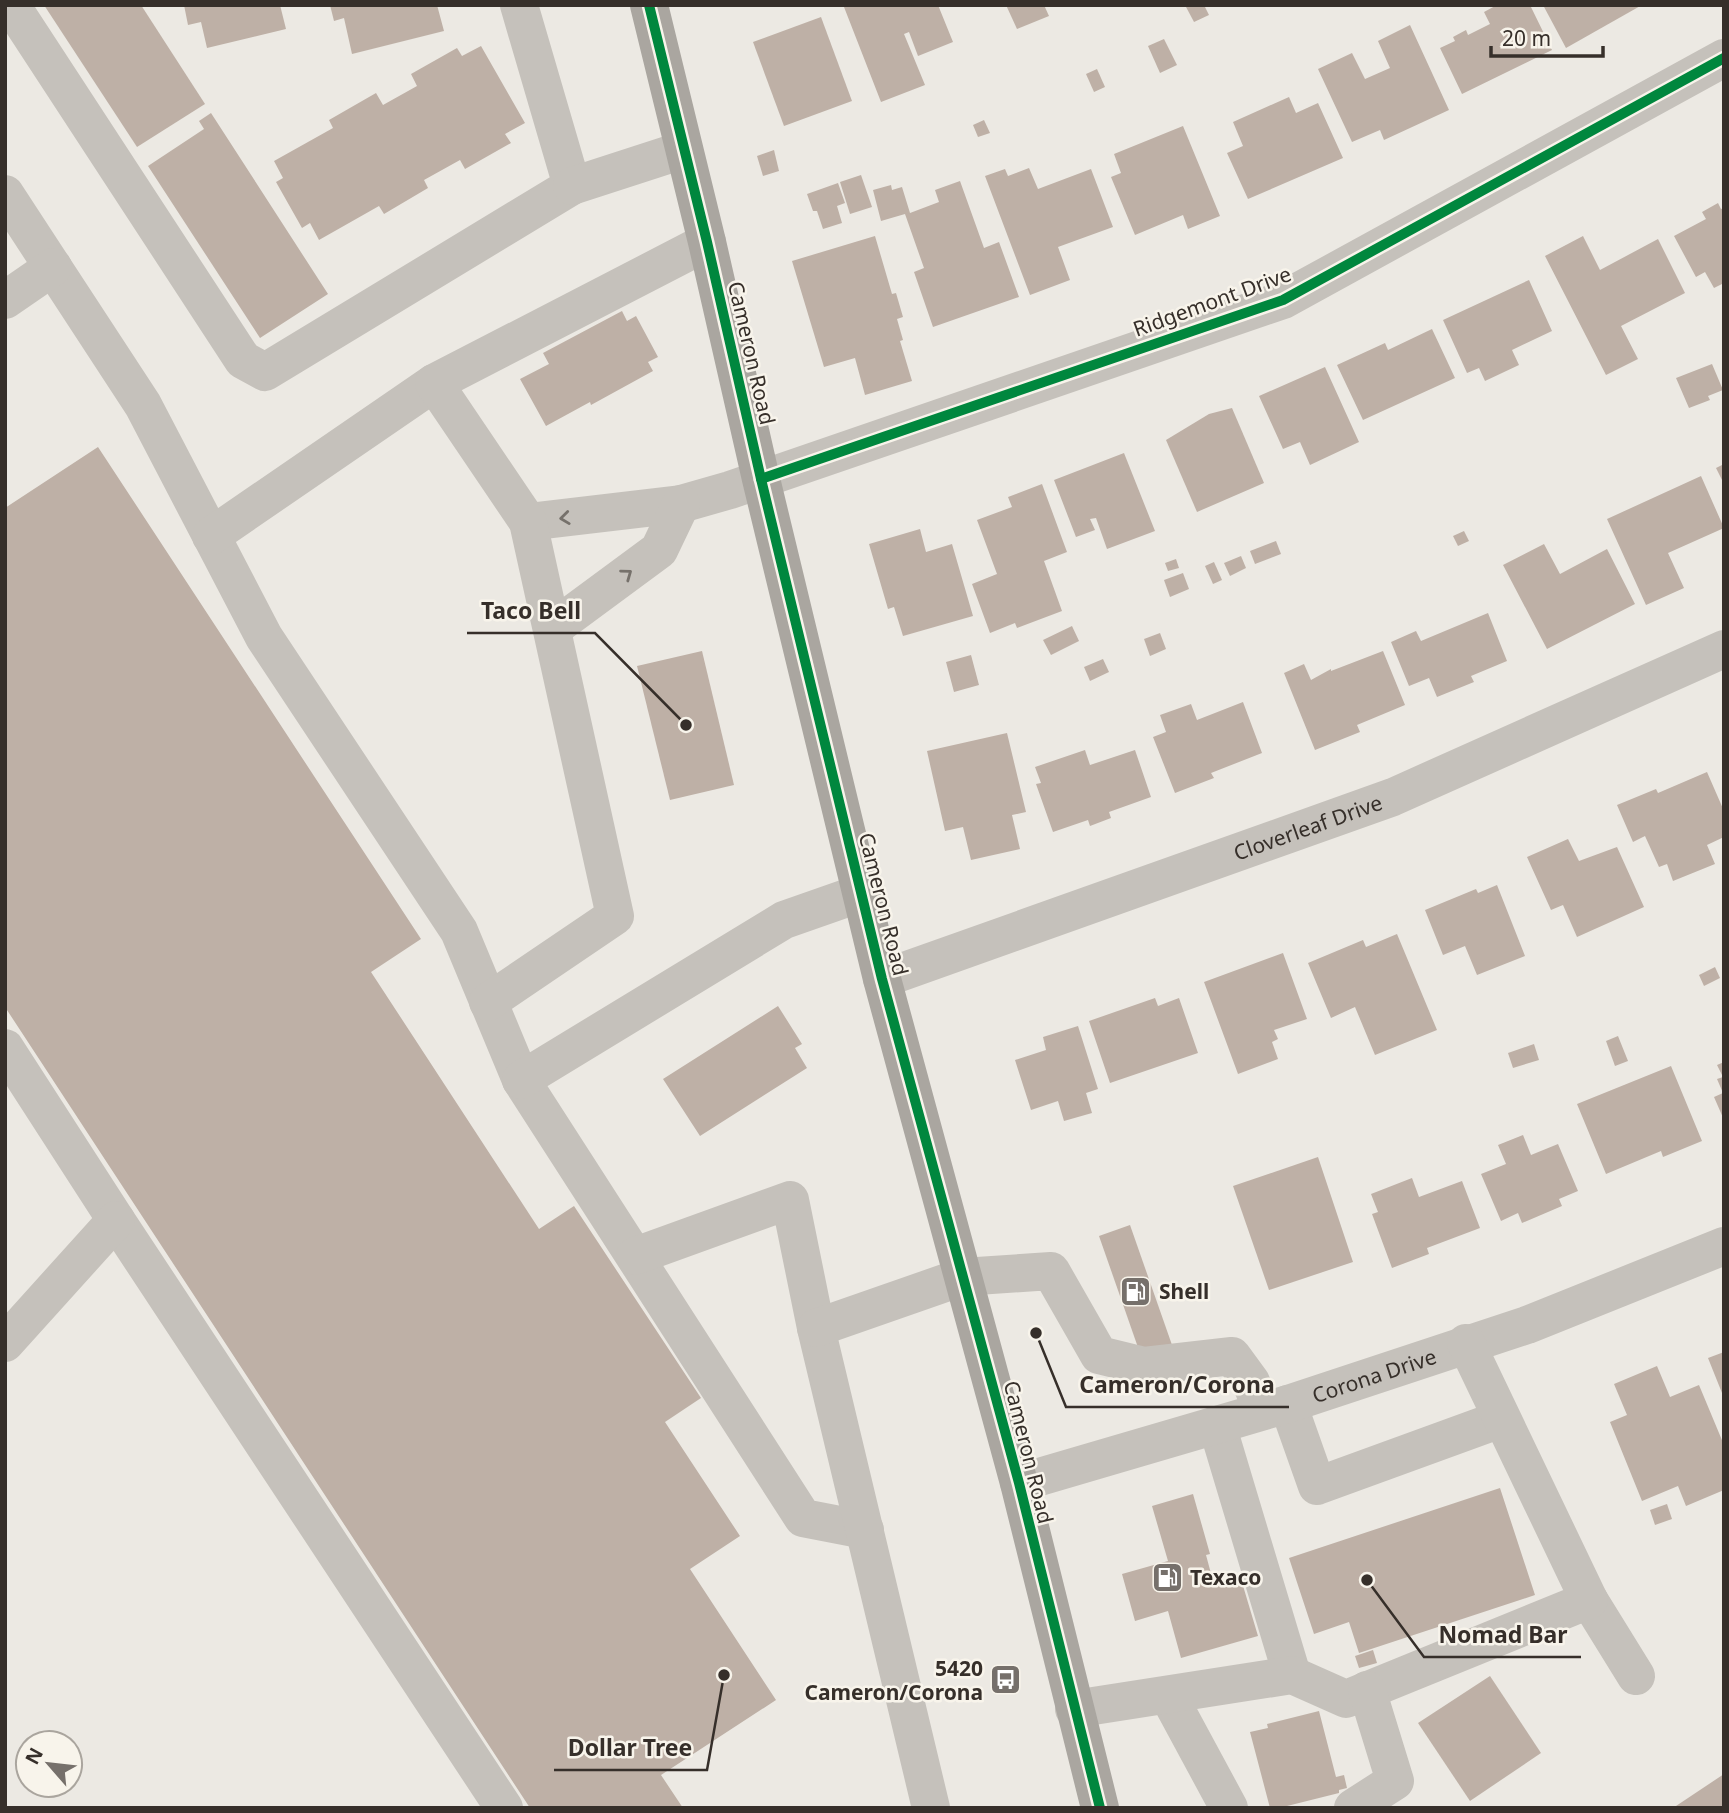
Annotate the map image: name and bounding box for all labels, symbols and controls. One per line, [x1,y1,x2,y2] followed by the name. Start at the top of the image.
[1491,14,1603,58] scale bar
[1502,24,1551,52] text: 20 m
[1129,259,1295,343] street label: Ridgemont Drive
[722,279,782,427] street label: Cameron Road
[559,510,571,525] one-way arrow
[619,570,631,582] one-way arrow
[467,589,595,633] callout: Taco Bell
[481,594,581,626] text: Taco Bell
[1230,788,1386,867] street label: Cloverleaf Drive
[853,830,915,978] street label: Cameron Road
[1119,1274,1153,1308] fuel station icon: Shell
[1159,1277,1209,1305] place label: Shell
[1308,1342,1440,1409] street label: Corona Drive
[1066,1363,1289,1407] callout: Cameron/Corona
[1079,1368,1275,1400] text: Cameron/Corona
[998,1378,1060,1526] street label: Cameron Road
[1150,1560,1184,1594] fuel station icon: Texaco
[1190,1563,1261,1591] place label: Texaco
[1424,1613,1581,1657] callout: Nomad Bar
[1438,1618,1568,1650] text: Nomad Bar
[805,1654,983,1706] place label: 5420 Cameron/Corona
[989,1663,1023,1697] bus stop icon: 5420 Cameron/Corona
[554,1726,707,1770] callout: Dollar Tree
[14,1729,84,1799] north arrow
[568,1731,692,1763] text: Dollar Tree
[19,1743,49,1769] text: N

